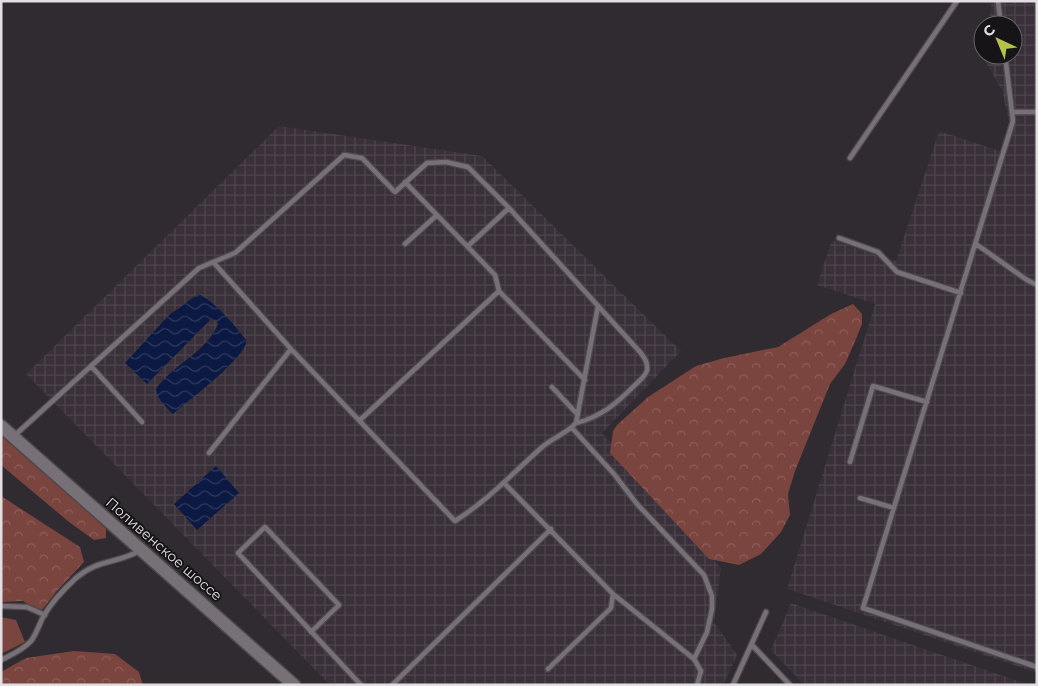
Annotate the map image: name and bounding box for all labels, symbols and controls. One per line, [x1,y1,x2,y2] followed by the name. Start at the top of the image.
[973,15,1023,65] north arrow
[979,21,999,41] text: С
[102,493,226,605] street label: Поливенское шоссе

